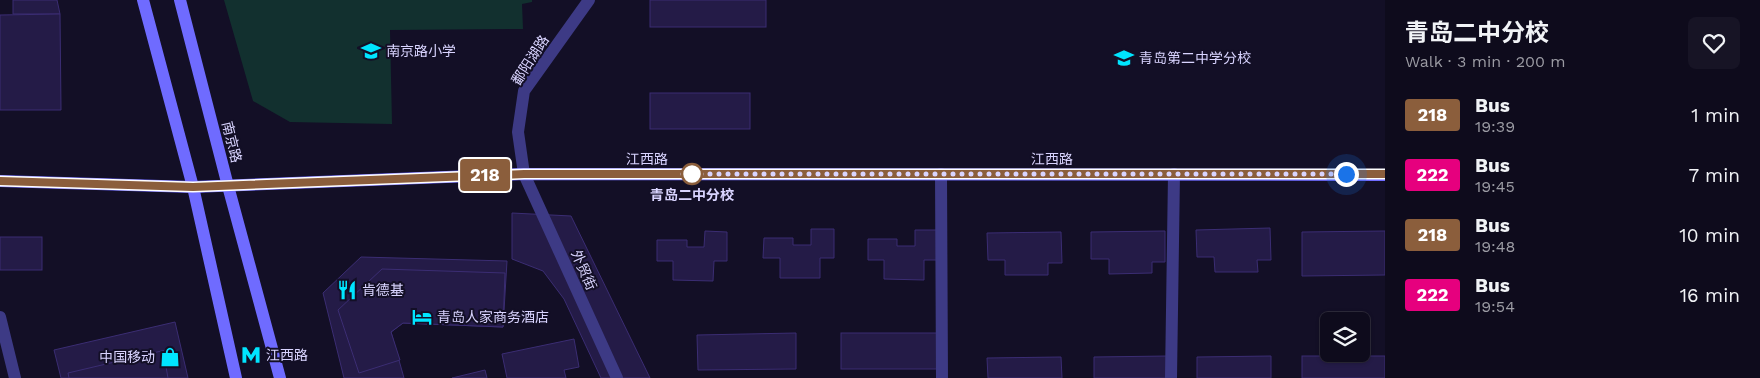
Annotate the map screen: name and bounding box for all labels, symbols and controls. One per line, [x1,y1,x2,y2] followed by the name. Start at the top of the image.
[1688,17,1740,69] button: heart
[1405,19,1549,47] text: 青岛二中分校
[508,32,552,88] street label: 鄱阳湖路
[360,40,382,62] school or university icon: 南京路小学
[386,43,456,59] place label: 南京路小学
[1113,47,1135,69] school or university icon: 青岛第二中学分校
[1139,50,1251,66] place label: 青岛第二中学分校
[1405,52,1566,71] text: Walk · 3 min · 200 m
[1475,94,1510,117] text: Bus
[1418,104,1447,125] text: 218
[1691,104,1740,127] text: 1 min
[1475,117,1515,136] text: 19:39
[219,120,245,164] street label: 南京路
[626,151,668,167] street label: 江西路
[1031,151,1073,167] street label: 江西路
[1475,154,1510,177] text: Bus
[456,159,514,191] line badge: 218
[1334,162,1359,187] your location
[681,163,703,185] marker: 青岛二中分校
[470,164,500,185] text: 218
[1416,164,1449,185] text: 222
[1689,164,1740,187] text: 7 min
[1475,177,1515,196] text: 19:45
[650,187,734,203] place label: 青岛二中分校
[1475,214,1510,237] text: Bus
[1418,224,1447,245] text: 218
[1679,224,1740,247] text: 10 min
[1475,237,1515,256] text: 19:48
[568,248,600,292] street label: 外贸街
[1475,274,1510,297] text: Bus
[336,279,358,301] restaurant icon: 肯德基
[362,282,404,298] place label: 肯德基
[1416,284,1449,305] text: 222
[1680,284,1740,307] text: 16 min
[1475,297,1515,316] text: 19:54
[411,306,433,328] hotel icon: 青岛人家商务酒店
[437,309,549,325] place label: 青岛人家商务酒店
[1320,312,1370,362] map controls
[1320,312,1370,362] button: layers
[240,344,262,366] metro station icon: 江西路
[159,346,181,368] shop icon: 中国移动
[266,347,308,363] place label: 江西路
[99,349,155,365] place label: 中国移动

